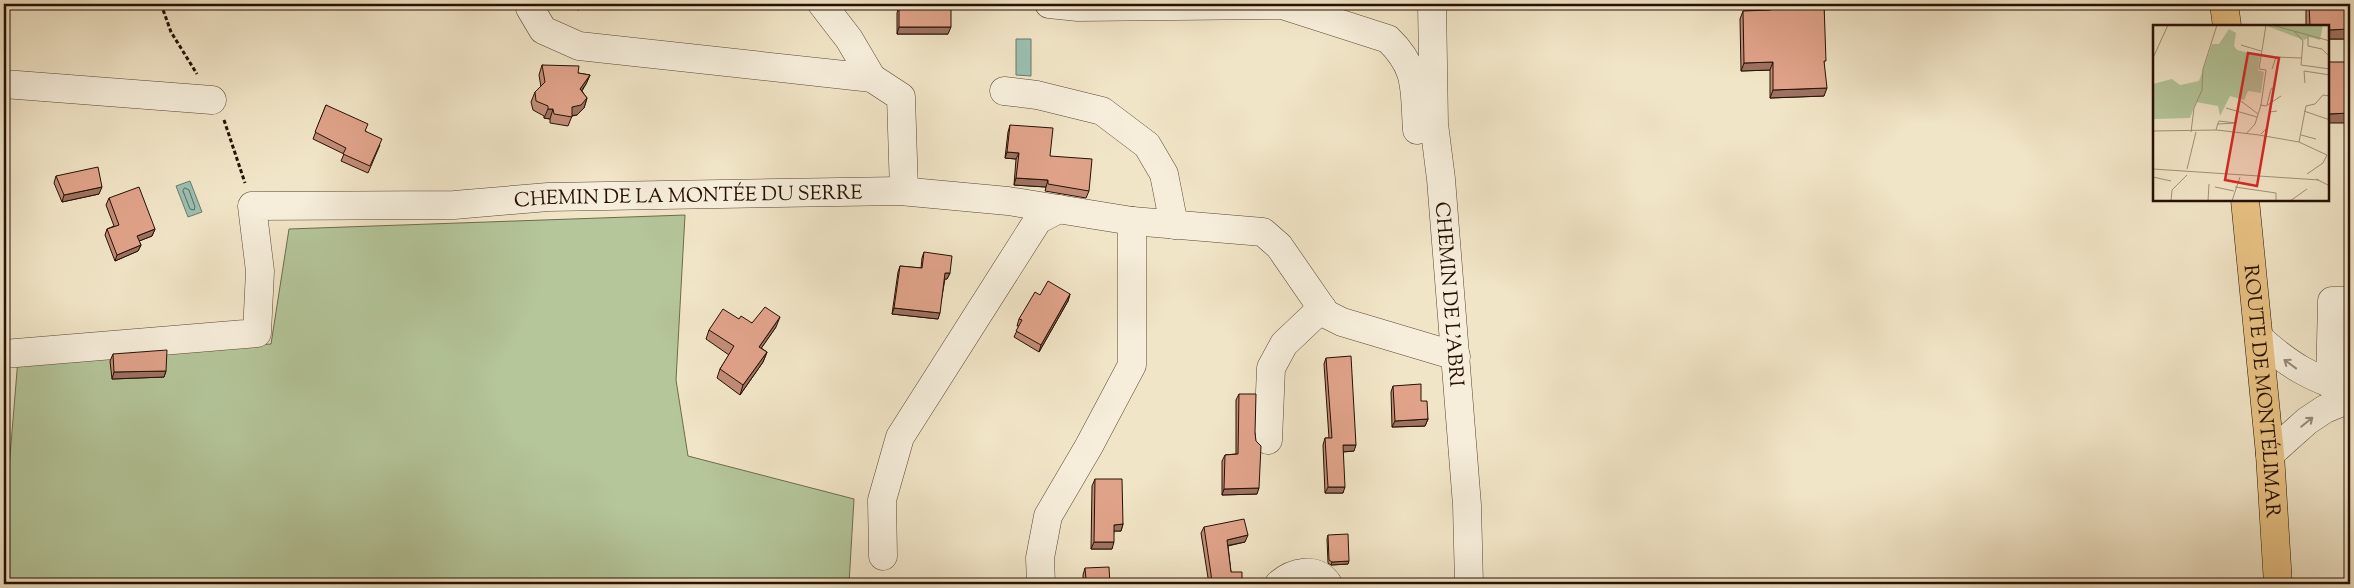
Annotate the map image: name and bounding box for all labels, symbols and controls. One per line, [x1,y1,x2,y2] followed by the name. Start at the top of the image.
[2153,25,2329,201] inset map
[513,180,863,217] street label: CHEMIN DE LA MONTÉE DU SERRE
[1426,201,1470,389] street label: CHEMIN DE L'ABRI
[2234,263,2286,520] street label: ROUTE DE MONTÉLIMAR
[2283,359,2297,369] one-way arrow
[2300,416,2313,427] one-way arrow

